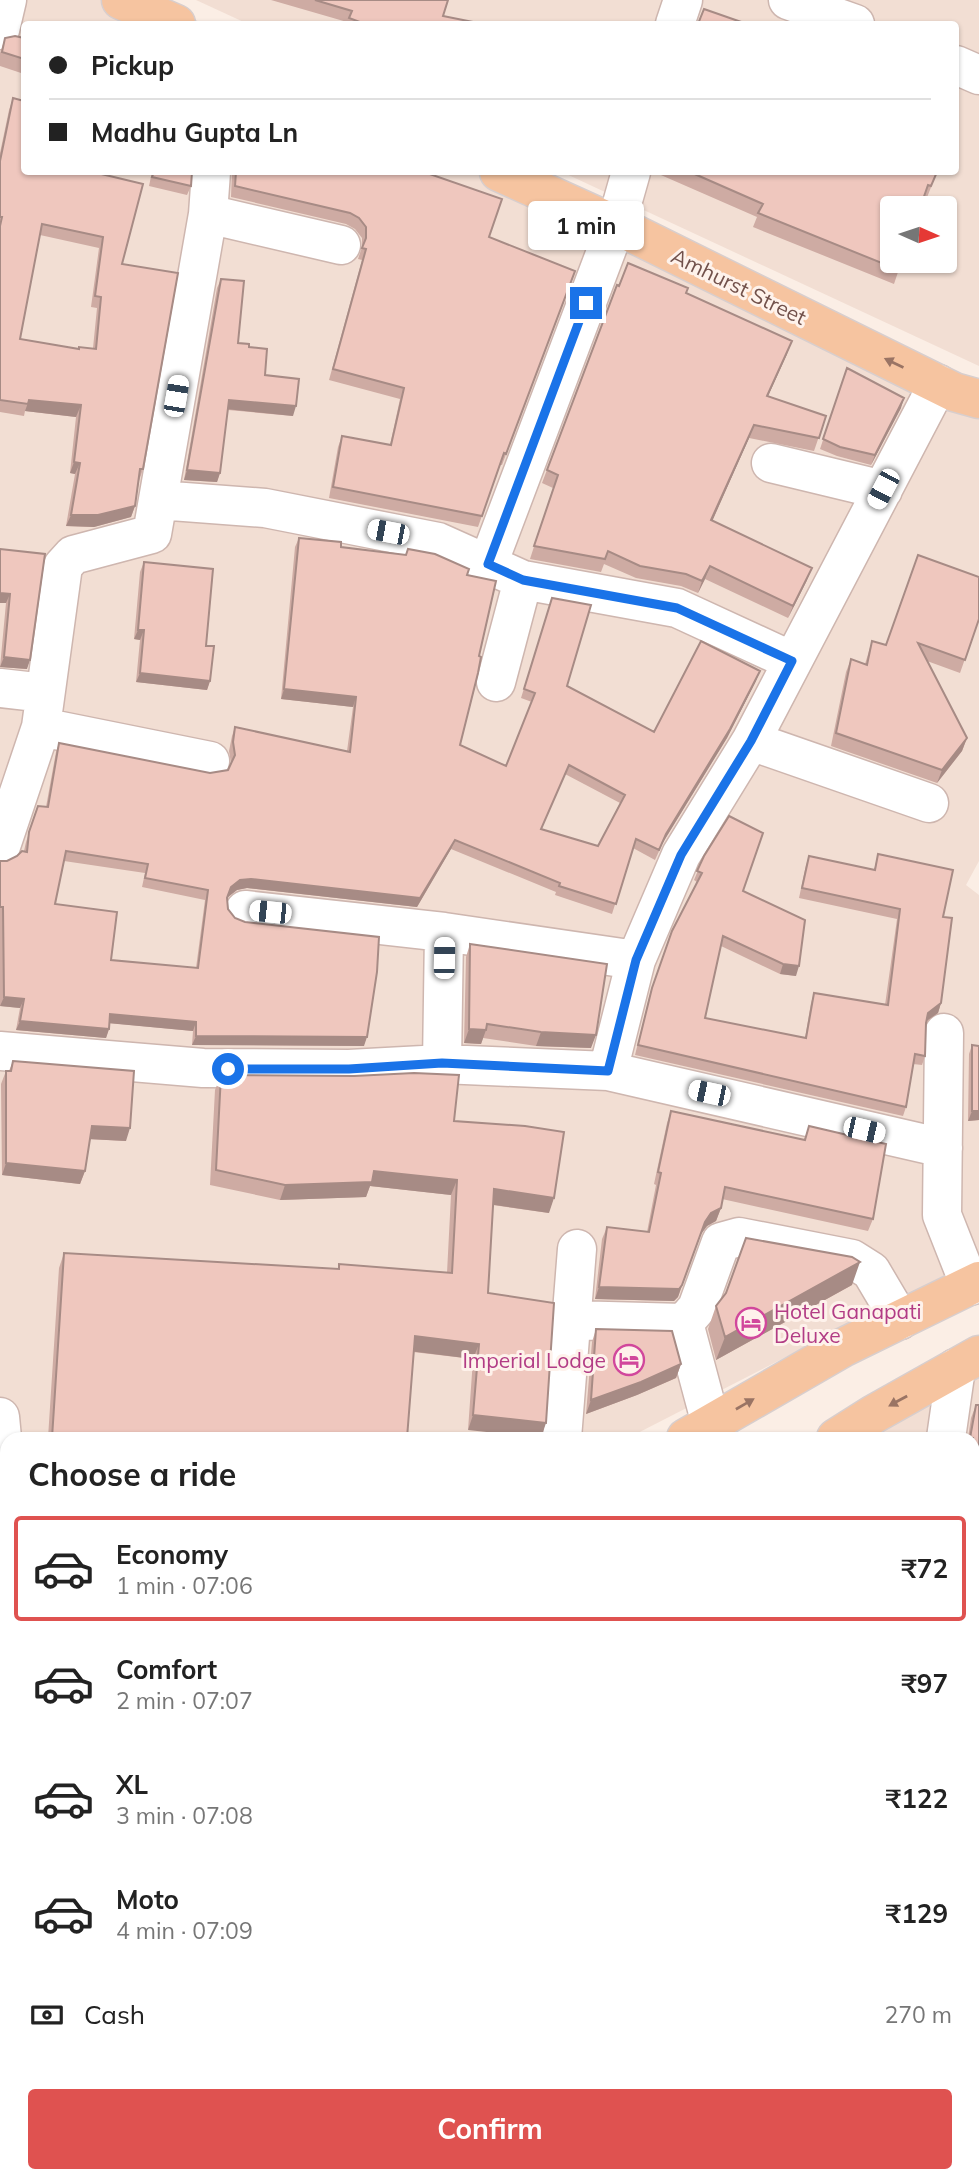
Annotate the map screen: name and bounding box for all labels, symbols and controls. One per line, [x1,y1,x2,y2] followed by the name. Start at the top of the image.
[91,49,174,82] text: Pickup
[91,116,298,149] text: Madhu Gupta Ln
[880,196,957,273] north arrow
[880,196,957,273] map controls
[528,202,644,250] callout: 1 min
[556,211,616,240] text: 1 min
[667,242,811,330] street label: Amhurst Street
[570,287,602,319] route end
[884,357,904,368] one-way arrow
[163,373,190,419] car
[864,466,903,512] car
[366,518,411,546] car
[249,899,292,925] car
[434,937,455,979] car
[212,1053,244,1085] route start
[687,1078,732,1108] car
[842,1115,887,1145] car
[774,1298,922,1348] place label: Hotel Ganapati Deluxe
[734,1306,768,1340] hotel icon: Hotel Ganapati Deluxe
[612,1343,646,1377] hotel icon: Imperial Lodge
[462,1347,606,1373] place label: Imperial Lodge
[888,1395,908,1407] one-way arrow
[736,1398,755,1410] one-way arrow
[28,1454,236,1494] text: Choose a ride
[32,1537,95,1600] icon: car
[116,1538,228,1571] text: Economy
[901,1552,948,1585] text: ₹72
[116,1571,253,1600] text: 1 min · 07:06
[32,1652,95,1715] icon: car
[116,1653,217,1686] text: Comfort
[901,1667,948,1700] text: ₹97
[116,1686,253,1715] text: 2 min · 07:07
[32,1767,95,1830] icon: car
[116,1768,148,1801] text: XL
[886,1782,948,1815] text: ₹122
[116,1801,253,1830] text: 3 min · 07:08
[32,1882,95,1945] icon: car
[116,1883,179,1916] text: Moto
[886,1897,948,1930] text: ₹129
[116,1916,253,1945] text: 4 min · 07:09
[28,1996,66,2034] icon: cash
[84,1998,145,2031] text: Cash
[884,2000,952,2029] text: 270 m
[28,2089,952,2169] button: Confirm

